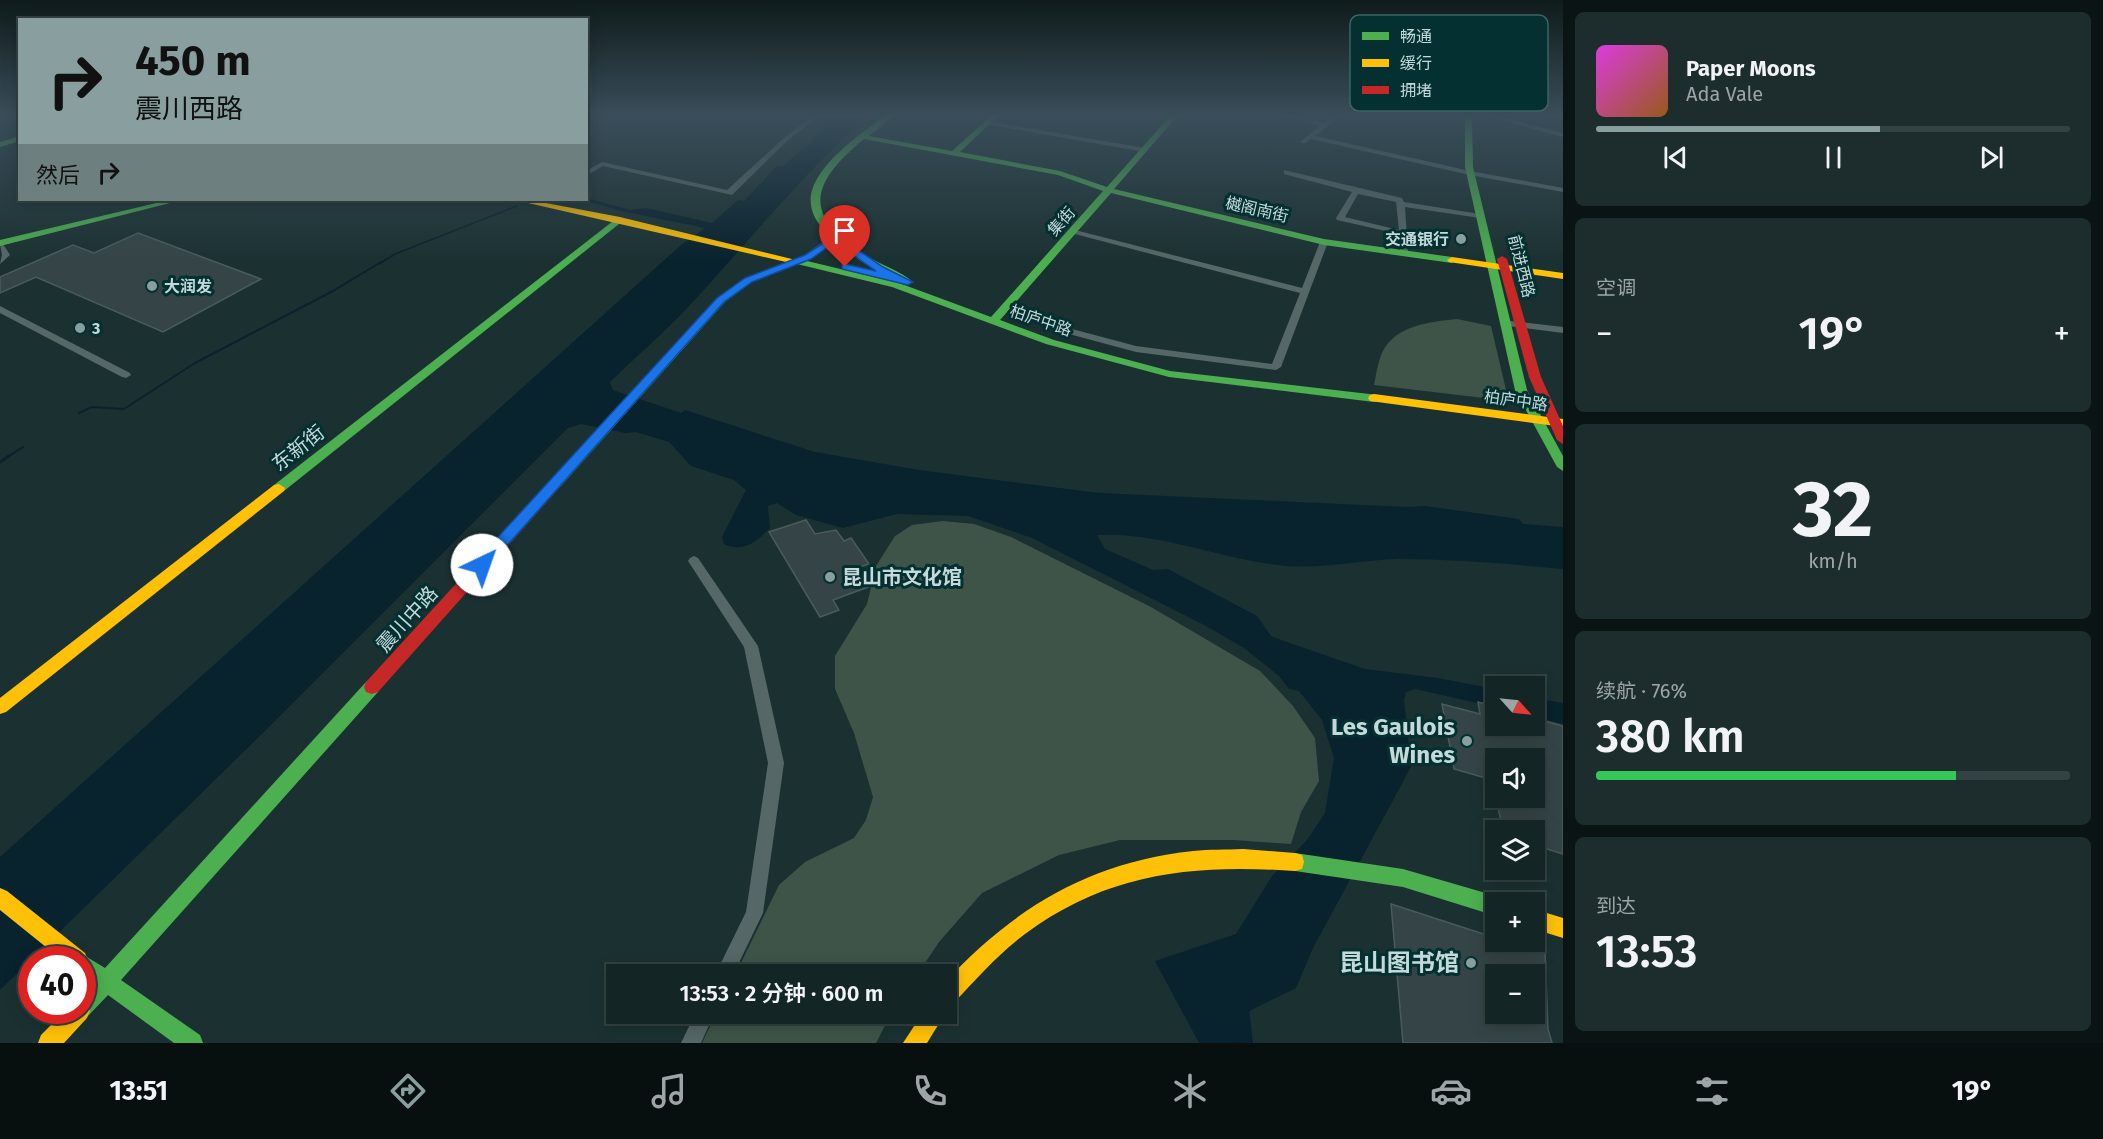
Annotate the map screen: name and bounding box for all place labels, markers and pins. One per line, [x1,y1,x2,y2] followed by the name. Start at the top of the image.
[819,205,870,267] pin
[1385,230,1449,249] place label: 交通银行
[1454,232,1468,246] marker: 交通银行
[164,277,212,296] place label: 大润发
[145,279,159,293] marker: 大润发
[91,319,100,338] place label: 3
[73,321,87,335] marker: 3
[842,565,962,589] place label: 昆山市文化馆
[823,570,837,584] marker: 昆山市文化馆
[1331,713,1455,769] place label: Les Gaulois Wines
[1460,734,1474,748] marker: Les Gaulois Wines
[1339,949,1459,977] place label: 昆山图书馆
[1464,956,1478,970] marker: 昆山图书馆

